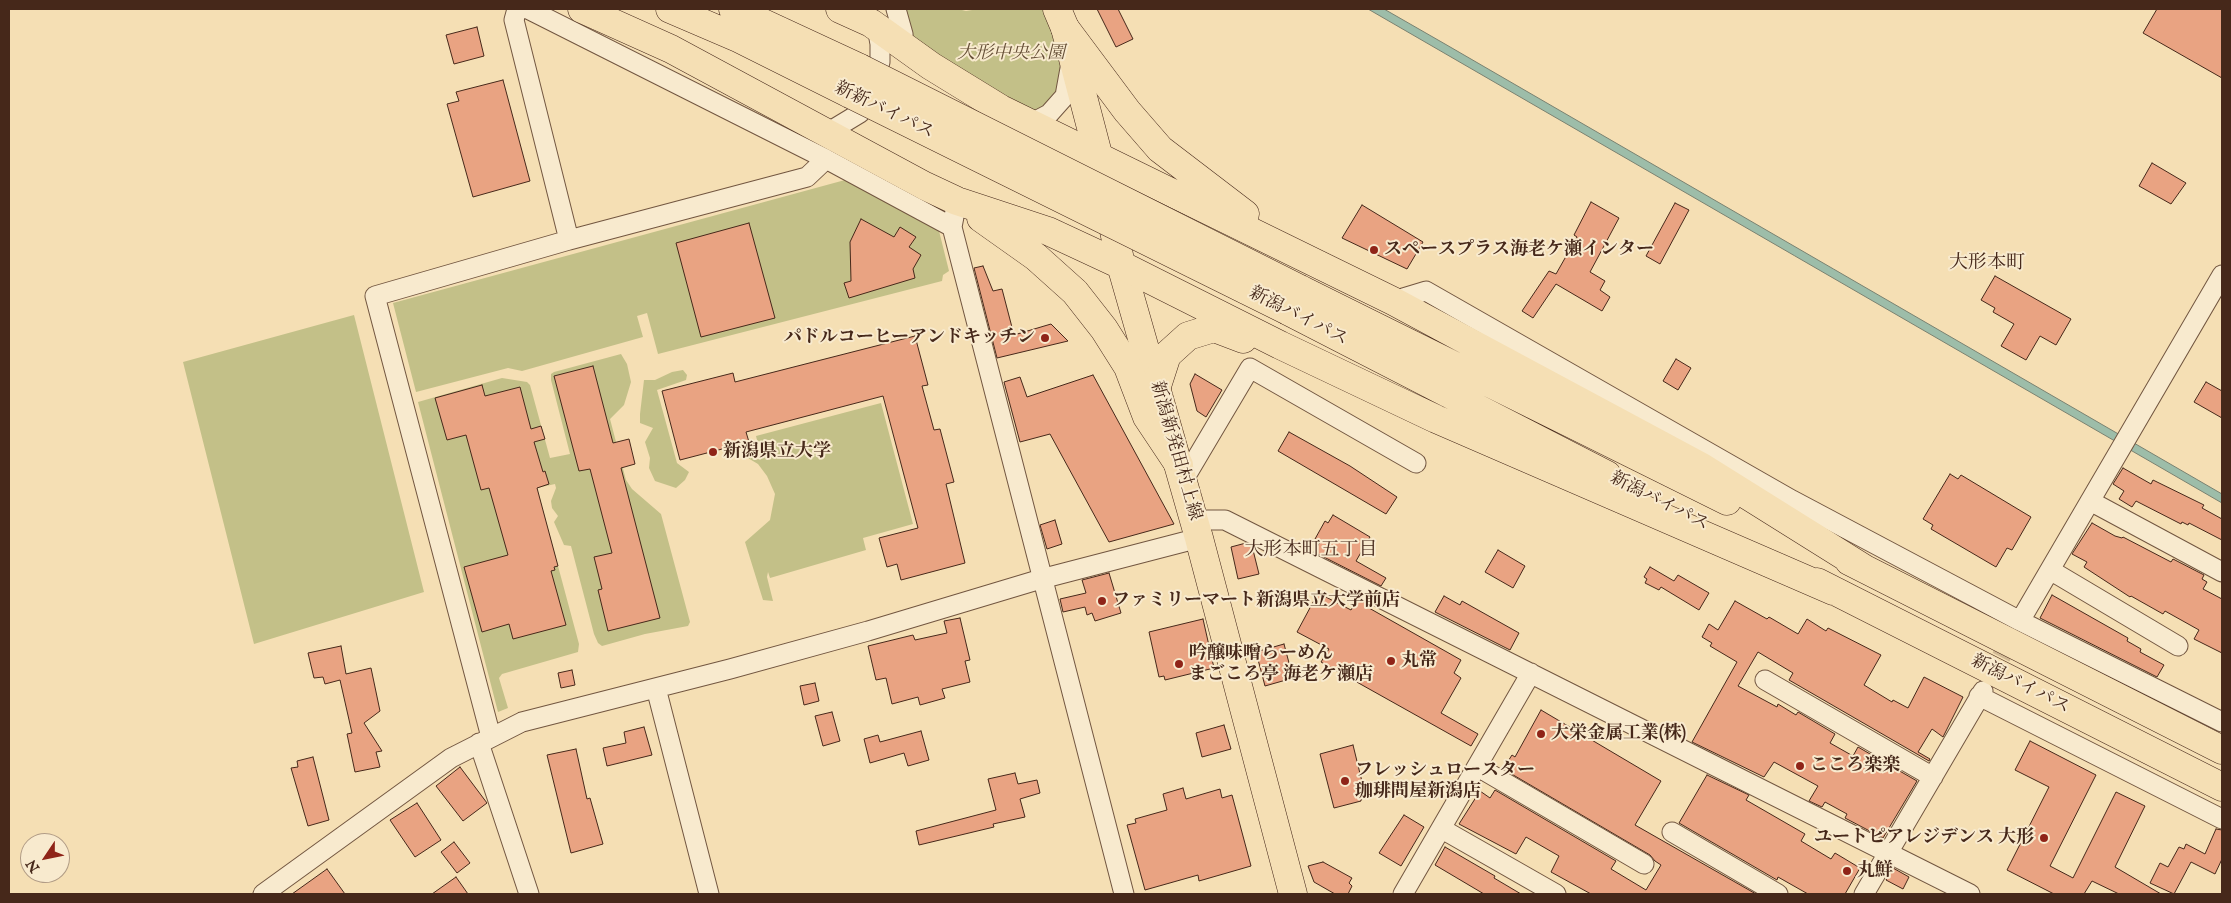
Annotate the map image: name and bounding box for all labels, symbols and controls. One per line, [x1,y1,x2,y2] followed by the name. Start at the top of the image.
[957,43,1065,65] park label: 大形中央公園
[831,78,937,144] street label: 新新バイパス
[1384,239,1654,261] place label: スペースプラス海老ケ瀬インター
[1368,244,1380,256] marker: スペースプラス海老ケ瀬インター
[1949,253,2025,275] district label: 大形本町
[1245,283,1351,351] street label: 新潟バイパス
[784,327,1035,349] place label: パドルコーヒーアンドキッチン
[1039,332,1051,344] marker: パドルコーヒーアンドキッチン
[1145,379,1205,523] street label: 新潟新発田村上線
[723,441,831,463] place label: 新潟県立大学
[707,446,719,458] marker: 新潟県立大学
[1606,468,1712,536] street label: 新潟バイパス
[1245,540,1377,562] district label: 大形本町五丁目
[1112,590,1400,612] place label: ファミリーマート新潟県立大学前店
[1096,595,1108,607] marker: ファミリーマート新潟県立大学前店
[1189,643,1373,686] place label: 吟醸味噌らーめん まごころ亭 海老ケ瀬店
[1401,650,1437,672] place label: 丸常
[1967,651,2073,719] street label: 新潟バイパス
[1385,655,1397,667] marker: 丸常
[1173,658,1185,670] marker: 吟醸味噌らーめん まごころ亭 海老ケ瀬店
[1551,723,1686,745] place label: 大栄金属工業(株)
[1535,728,1547,740] marker: 大栄金属工業(株)
[1810,755,1900,777] place label: こころ楽楽
[1355,760,1535,802] place label: フレッシュロースター 珈琲問屋新潟店
[1794,760,1806,772] marker: こころ楽楽
[1339,775,1351,787] marker: フレッシュロースター 珈琲問屋新潟店
[1814,827,2034,849] place label: ユートピアレジデンス 大形
[2038,832,2050,844] marker: ユートピアレジデンス 大形
[20,833,70,883] north arrow
[23,856,44,876] text: N
[1857,860,1893,882] place label: 丸鮮
[1841,865,1853,877] marker: 丸鮮

